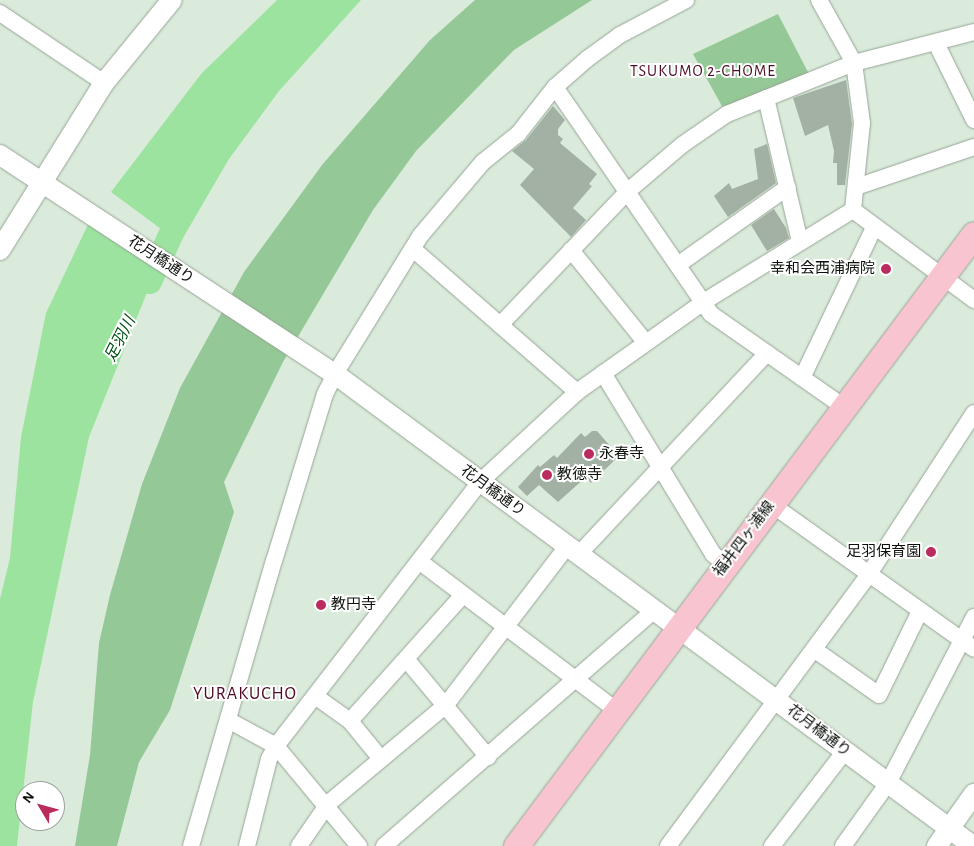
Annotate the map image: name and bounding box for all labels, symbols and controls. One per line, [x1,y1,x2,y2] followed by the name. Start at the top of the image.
[628,61,778,81] district label: TSUKUMO 2-CHOME
[125,232,197,288] street label: 花月橋通り
[770,260,875,278] place label: 幸和会西浦病院
[879,262,893,276] marker: 幸和会西浦病院
[101,313,139,365] water label: 足羽川
[599,445,644,463] place label: 永春寺
[583,448,595,460] marker: 永春寺
[457,462,529,520] street label: 花月橋通り
[557,466,602,484] place label: 教徳寺
[541,469,553,481] marker: 教徳寺
[710,498,778,580] street label: 福井四ヶ浦線
[846,543,921,561] place label: 足羽保育園
[925,546,937,558] marker: 足羽保育園
[331,596,376,614] place label: 教円寺
[315,599,327,611] marker: 教円寺
[192,683,298,705] district label: YURAKUCHO
[784,701,854,761] street label: 花月橋通り
[15,781,65,831] north arrow
[20,789,37,806] text: N

